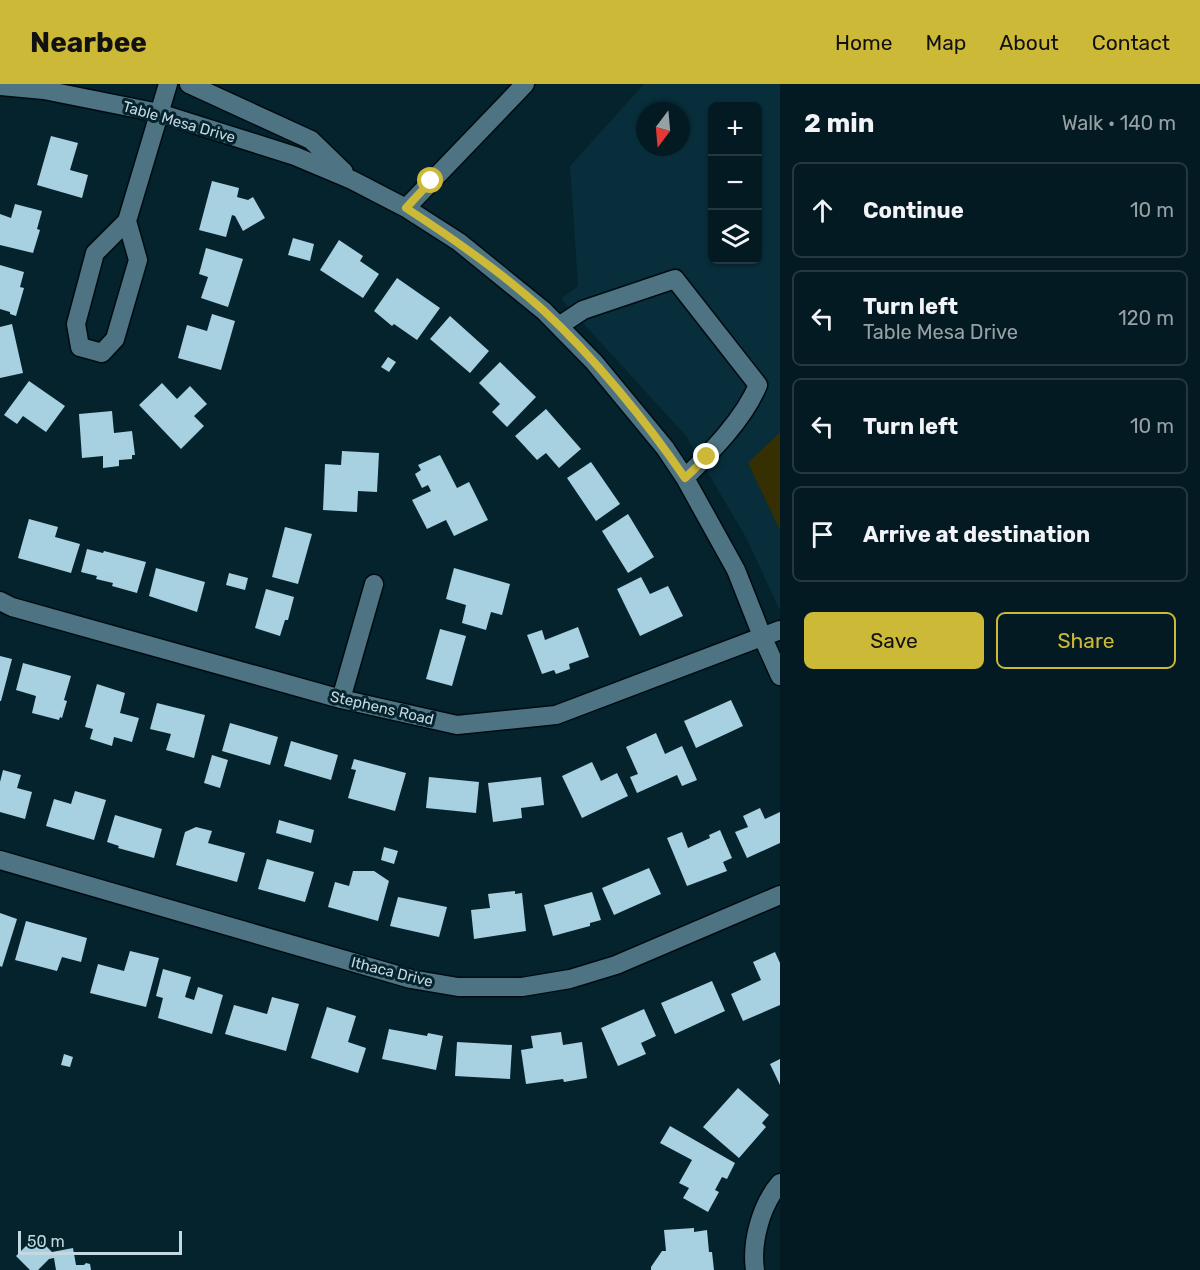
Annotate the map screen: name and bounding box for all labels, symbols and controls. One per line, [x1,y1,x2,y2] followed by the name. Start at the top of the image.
[30,26,147,59] text: Nearbee
[835,30,892,55] text: Home
[925,30,966,55] text: Map
[999,30,1059,55] text: About
[1092,30,1170,55] text: Contact
[121,97,237,147] street label: Table Mesa Drive
[636,102,690,156] north arrow
[708,102,762,264] map controls
[708,102,762,156] button: +
[804,108,874,139] text: 2 min
[1062,111,1176,135] text: Walk · 140 m
[708,156,762,210] button: −
[417,167,443,193] route start
[806,194,839,227] icon: ahead
[863,197,964,224] text: Continue
[1130,198,1174,222] text: 10 m
[708,210,762,264] button: layers
[863,293,958,320] text: Turn left
[806,302,839,335] icon: left
[1118,306,1174,330] text: 120 m
[863,320,1018,344] text: Table Mesa Drive
[806,410,839,443] icon: left
[863,413,958,440] text: Turn left
[1130,414,1174,438] text: 10 m
[693,443,719,469] route end
[806,518,839,551] icon: arrive
[863,521,1090,548] text: Arrive at destination
[804,612,984,669] button: Save
[996,612,1176,669] button: Share
[328,687,436,729] street label: Stephens Road
[349,953,435,991] street label: Ithaca Drive
[18,1228,182,1256] scale bar
[27,1232,65,1251] text: 50 m

